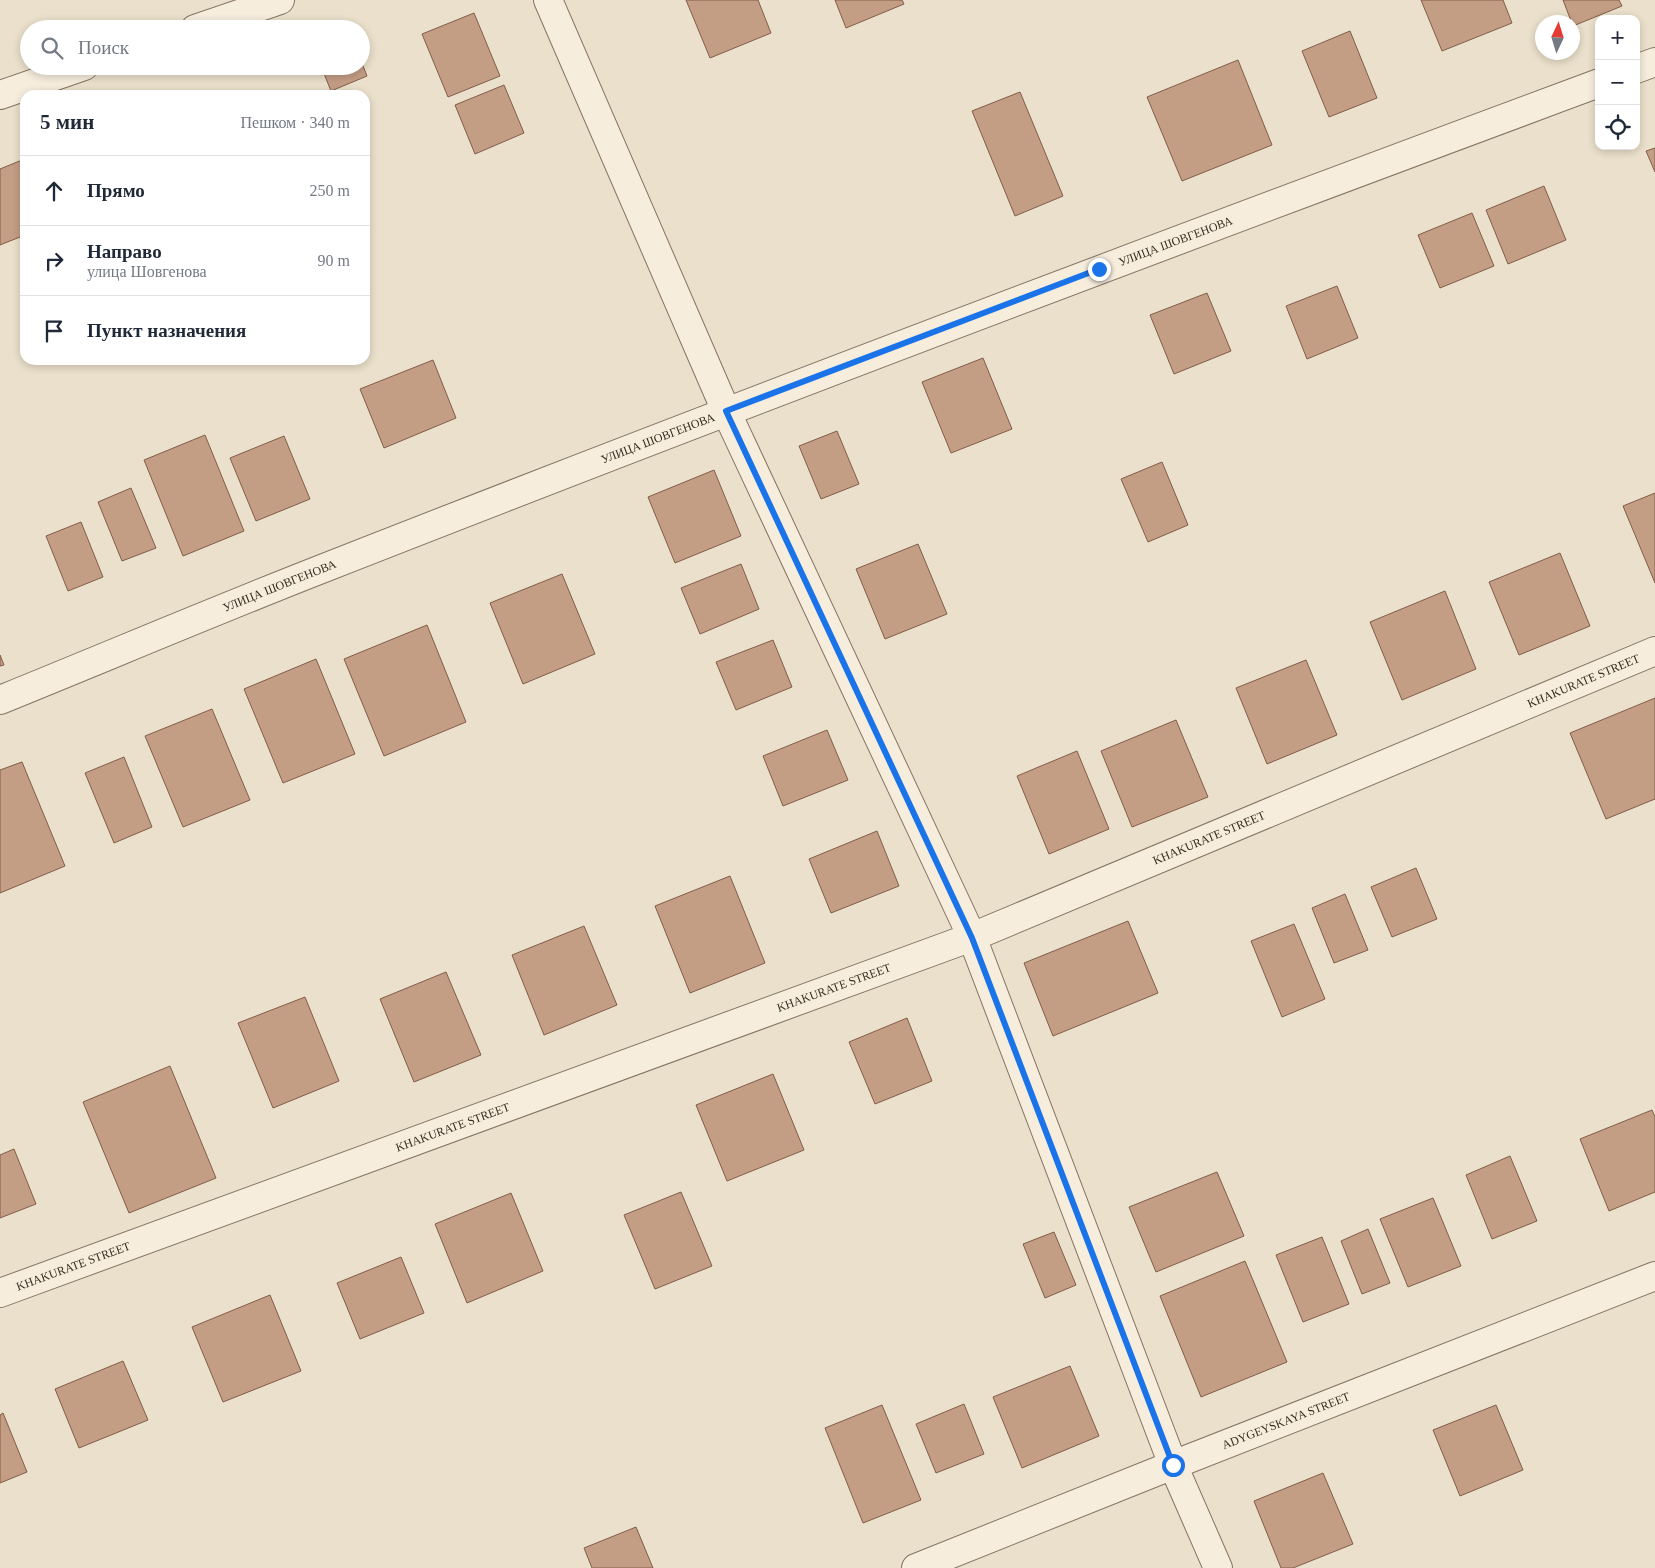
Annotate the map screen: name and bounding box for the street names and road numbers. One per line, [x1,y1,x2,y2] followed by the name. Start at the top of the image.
[1117,213,1235,269] street label: УЛИЦА ШОВГЕНОВА
[599,410,717,466] street label: УЛИЦА ШОВГЕНОВА
[221,557,338,615] street label: УЛИЦА ШОВГЕНОВА
[1525,651,1642,711] street label: KHAKURATE STREET
[1151,808,1268,868] street label: KHAKURATE STREET
[775,960,893,1015] street label: KHAKURATE STREET
[394,1100,512,1155] street label: KHAKURATE STREET
[14,1239,133,1293] street label: KHAKURATE STREET
[1220,1389,1352,1452] street label: ADYGEYSKAYA STREET

